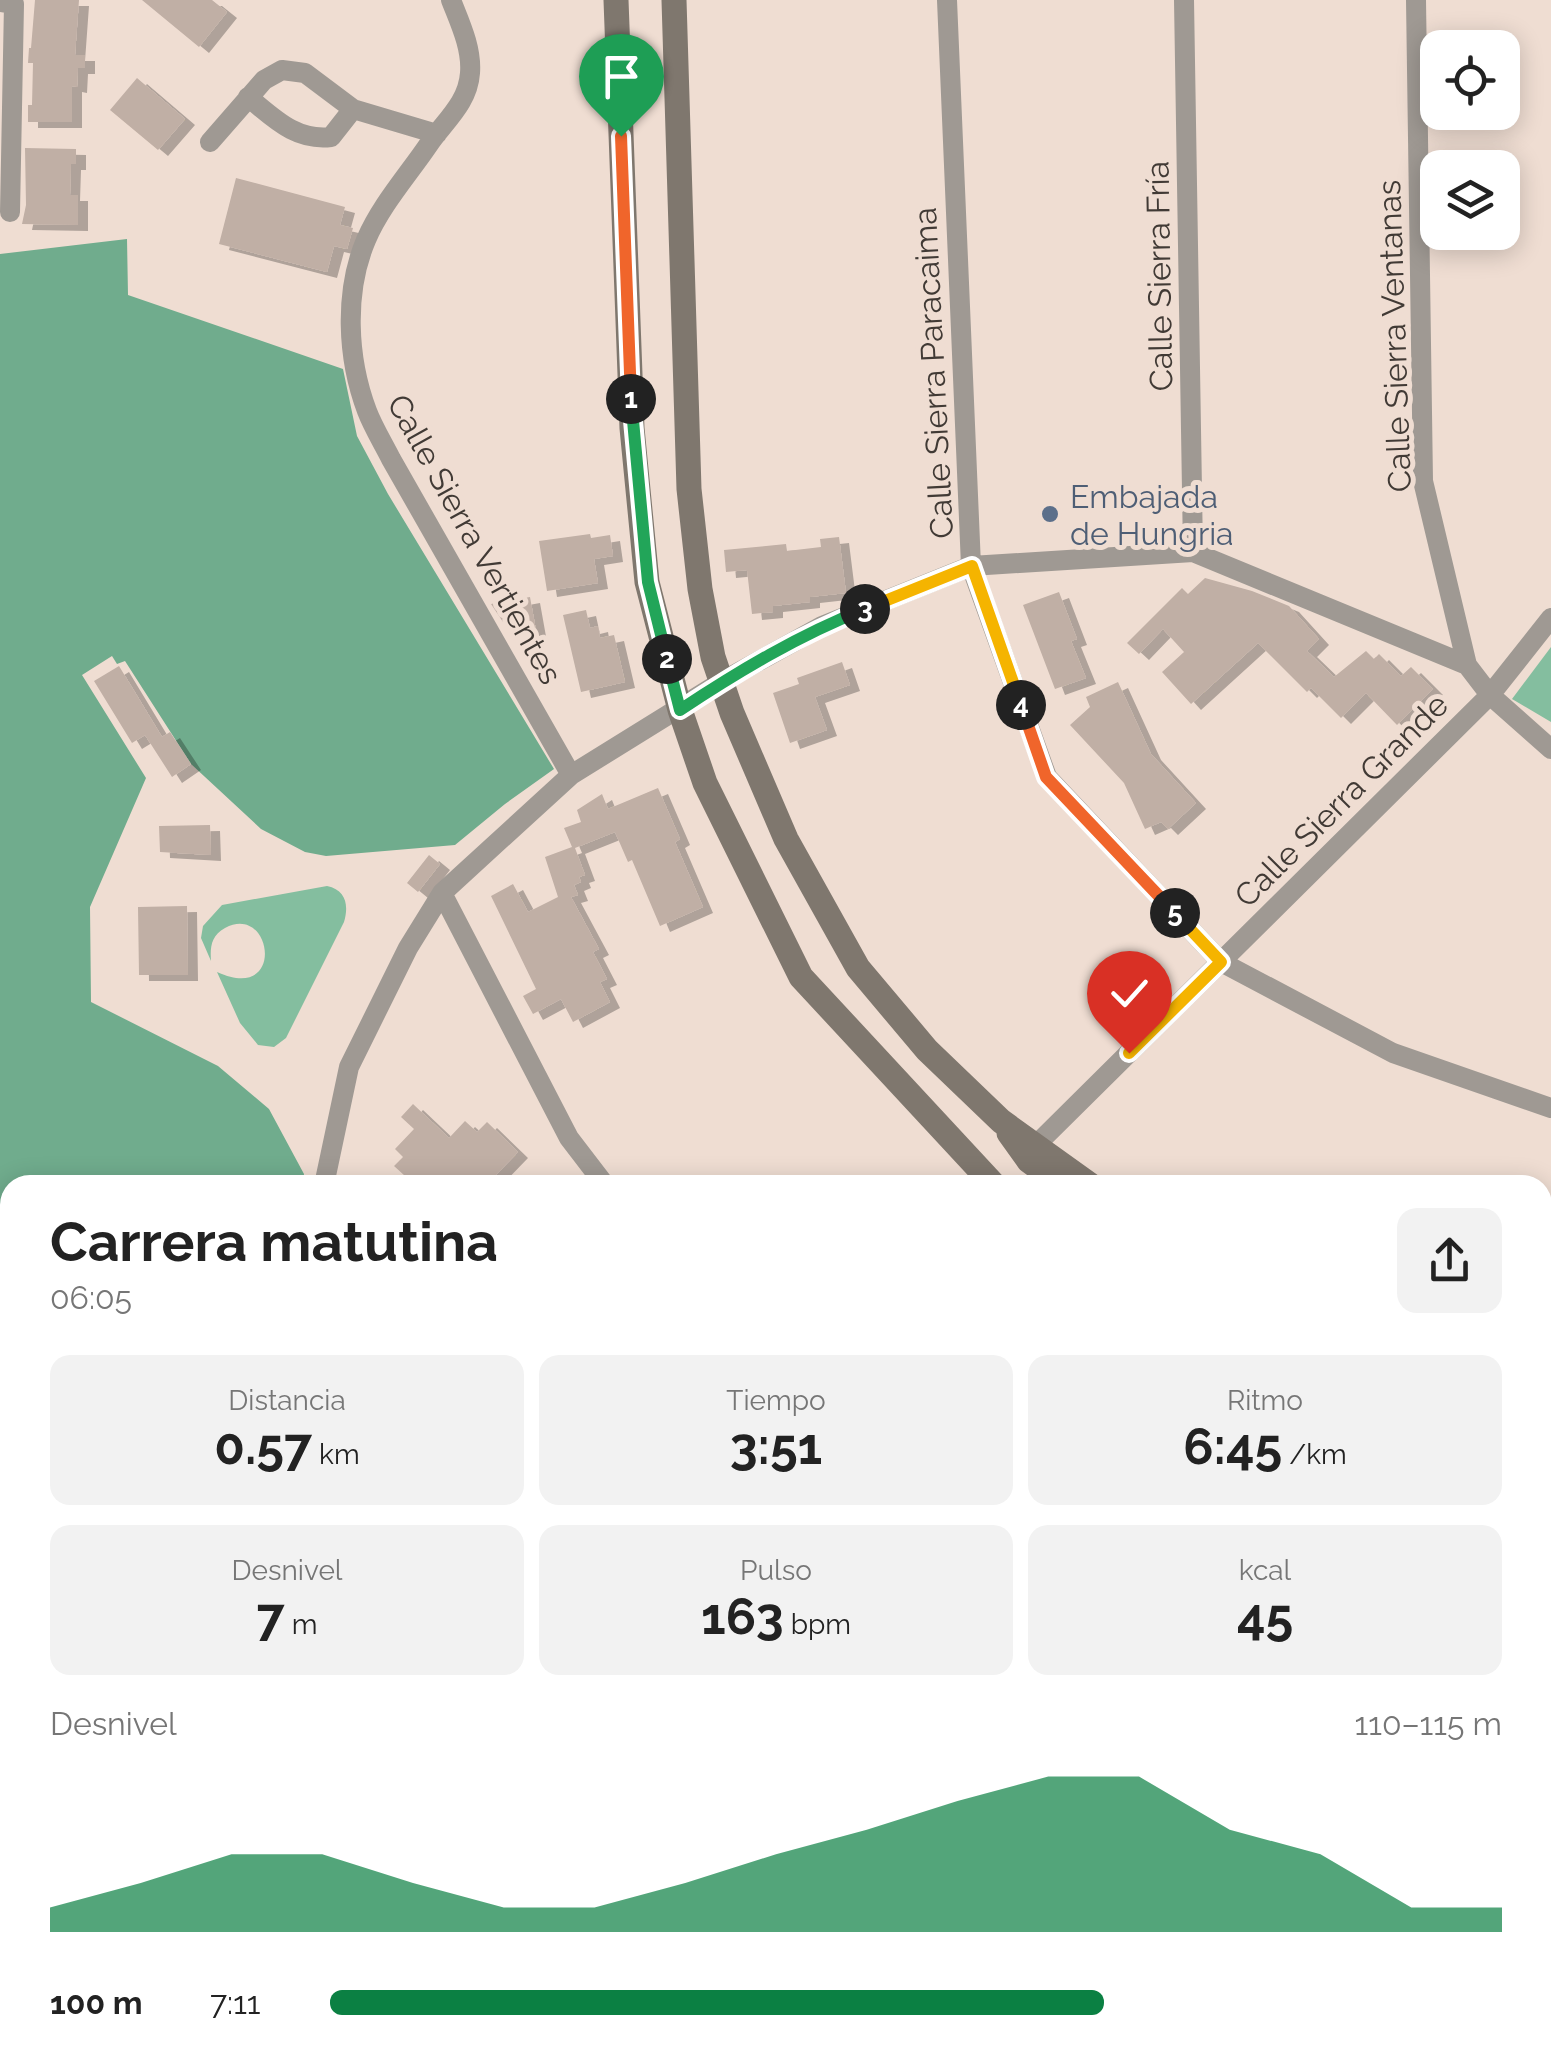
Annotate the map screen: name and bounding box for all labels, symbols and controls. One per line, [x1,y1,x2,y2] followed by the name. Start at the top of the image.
[1420,30,1520,250] map controls
[1420,30,1520,130] button: locate
[579,34,664,137] pin
[594,49,649,104] icon: arrive
[1420,150,1520,250] button: layers
[1138,161,1180,391] street label: Calle Sierra Fría
[1370,179,1418,493] street label: Calle Sierra Ventanas
[906,206,960,540] street label: Calle Sierra Paracaima
[606,374,656,424] pin: 1
[624,382,638,415] text: 1
[380,388,570,690] street label: Calle Sierra Vertientes
[1070,478,1234,552] place label: Embajada de Hungria
[1039,503,1061,525] marker: Embajada de Hungria
[840,584,890,634] pin: 3
[857,592,873,625] text: 3
[642,634,692,684] pin: 2
[659,642,675,675] text: 2
[996,680,1046,730] pin: 4
[1227,686,1455,914] street label: Calle Sierra Grande
[1013,688,1029,721] text: 4
[1150,888,1200,938] pin: 5
[1167,896,1183,929] text: 5
[1087,951,1172,1054] pin
[1102,966,1157,1021] icon: check
[1397,1208,1502,1313] button: share
[50,1209,498,1274] text: Carrera matutina
[50,1279,132,1316] text: 06:05
[228,1384,346,1417] text: Distancia
[726,1384,826,1417] text: Tiempo
[1227,1384,1303,1417] text: Ritmo
[214,1417,312,1476] text: 0.57
[730,1417,822,1476] text: 3:51
[1183,1417,1282,1476] text: 6:45
[312,1438,360,1471] text: km
[1282,1438,1347,1471] text: /km
[232,1554,342,1587] text: Desnivel
[740,1554,812,1587] text: Pulso
[1239,1554,1291,1587] text: kcal
[257,1587,285,1646] text: 7
[701,1587,784,1646] text: 163
[1237,1587,1293,1646] text: 45
[285,1608,317,1641] text: m
[784,1608,851,1641] text: bpm
[50,1705,177,1742] text: Desnivel
[1355,1705,1502,1742] text: 110–115 m
[50,1984,143,2021] text: 100 m
[210,1984,261,2021] text: 7:11

